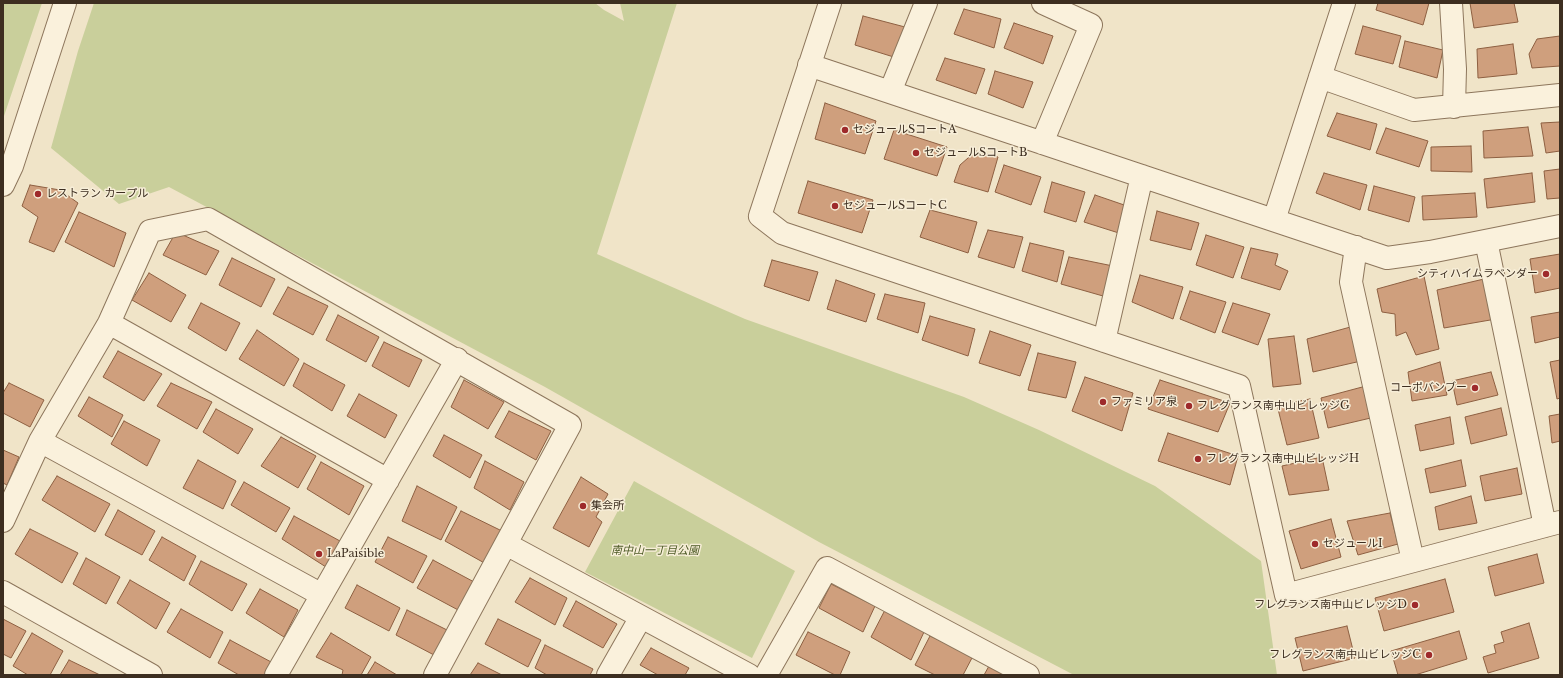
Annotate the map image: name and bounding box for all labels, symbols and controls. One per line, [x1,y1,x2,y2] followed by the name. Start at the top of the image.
[853,123,957,137] place label: セジュールSコートA
[840,125,850,135] marker: セジュールSコートA
[924,146,1028,160] place label: セジュールSコートB
[911,148,921,158] marker: セジュールSコートB
[46,187,148,201] place label: レストラン カープル
[33,189,43,199] marker: レストラン カープル
[843,199,947,213] place label: セジュールSコートC
[830,201,840,211] marker: セジュールSコートC
[1417,267,1538,281] place label: シティハイムラベンダー
[1541,269,1551,279] marker: シティハイムラベンダー
[1390,381,1467,395] place label: コーポバンブー
[1470,383,1480,393] marker: コーポバンブー
[1111,395,1177,409] place label: ファミリア泉
[1098,397,1108,407] marker: ファミリア泉
[1197,399,1350,413] place label: フレグランス南中山ビレッジG
[1184,401,1194,411] marker: フレグランス南中山ビレッジG
[1206,452,1359,466] place label: フレグランス南中山ビレッジH
[1193,454,1203,464] marker: フレグランス南中山ビレッジH
[591,499,624,513] place label: 集会所
[578,501,588,511] marker: 集会所
[1323,537,1383,551] place label: セジュールI
[1310,539,1320,549] marker: セジュールI
[611,544,699,558] park label: 南中山一丁目公園
[327,547,384,561] place label: LaPaisible
[314,549,324,559] marker: LaPaisible
[1254,598,1407,612] place label: フレグランス南中山ビレッジD
[1410,600,1420,610] marker: フレグランス南中山ビレッジD
[1269,648,1421,662] place label: フレグランス南中山ビレッジC
[1424,650,1434,660] marker: フレグランス南中山ビレッジC

